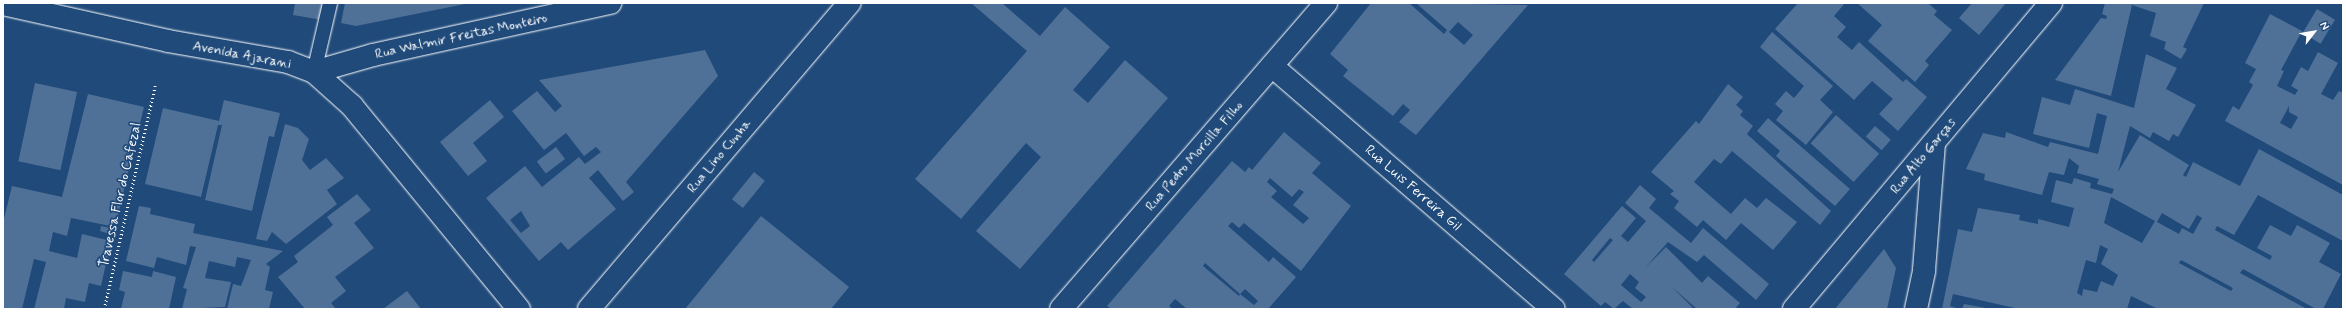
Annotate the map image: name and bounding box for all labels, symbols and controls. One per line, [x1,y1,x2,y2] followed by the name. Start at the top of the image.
[372,9,550,63] street label: Rua Walmir Freitas Monteiro
[2294,12,2334,52] north arrow
[2316,19,2332,33] text: N
[192,37,292,73] street label: Avenida Ajarani
[1142,98,1246,214] street label: Rua Pedro Morcilla Filho
[1887,115,1959,197] street label: Rua Alto Garças
[683,116,755,196] street label: Rua Lino Cunha
[95,121,145,269] street label: Travessa Flor do Cafezal
[1361,142,1465,234] street label: Rua Luis Ferreira Gil

